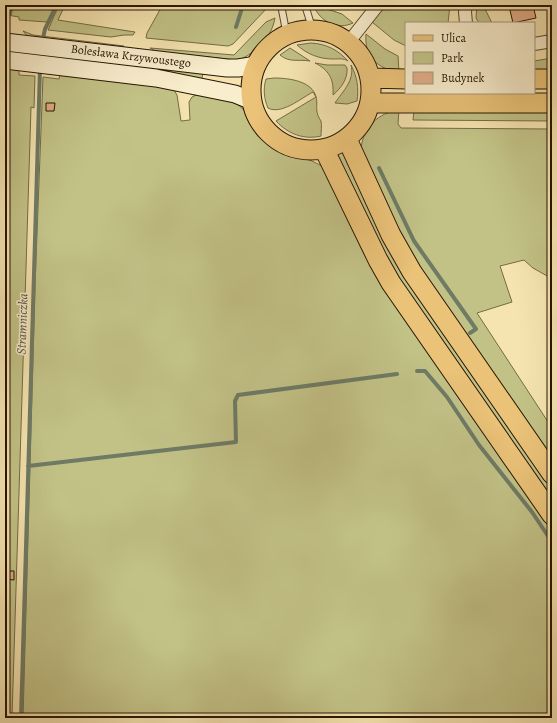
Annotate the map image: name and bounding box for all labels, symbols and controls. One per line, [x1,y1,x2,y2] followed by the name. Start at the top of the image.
[405,22,535,94] legend
[441,30,466,46] text: Ulica
[70,41,192,71] street label: Bolesława Krzywoustego
[441,50,464,66] text: Park
[441,70,484,86] text: Budynek
[12,293,32,355] water label: Stramniczka

